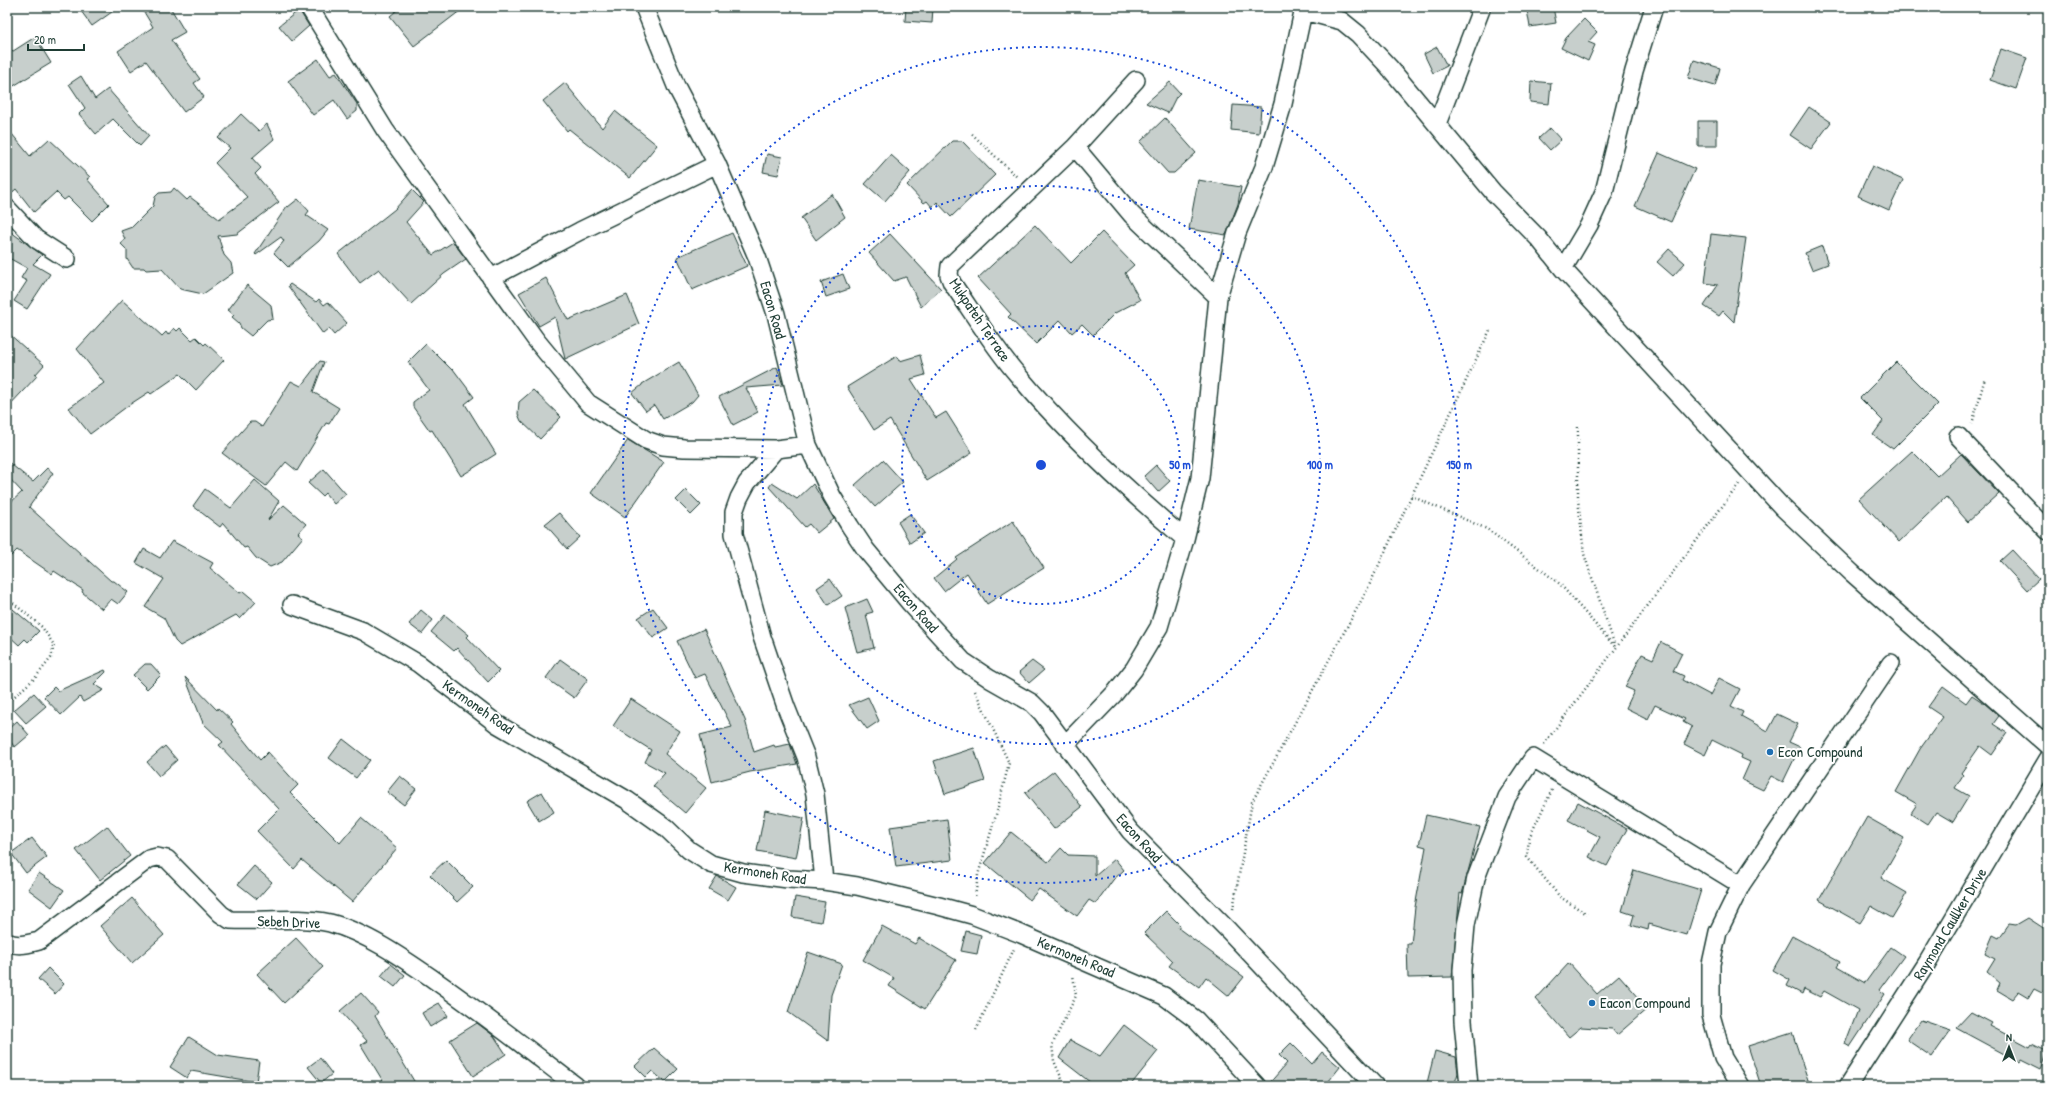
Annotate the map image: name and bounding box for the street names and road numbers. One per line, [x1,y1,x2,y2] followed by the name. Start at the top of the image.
[945,274,1016,366] street label: Mukpateh Terrace
[755,279,792,341] street label: Eacon Road
[889,578,944,637] street label: Eacon Road
[438,674,518,739] street label: Kermoneh Road
[1112,809,1167,867] street label: Eacon Road
[722,856,808,889] street label: Kermoneh Road
[1908,864,1991,984] street label: Raymond Caullker Drive
[257,910,321,933] street label: Sebeh Drive
[1034,931,1119,982] street label: Kermoneh Road

